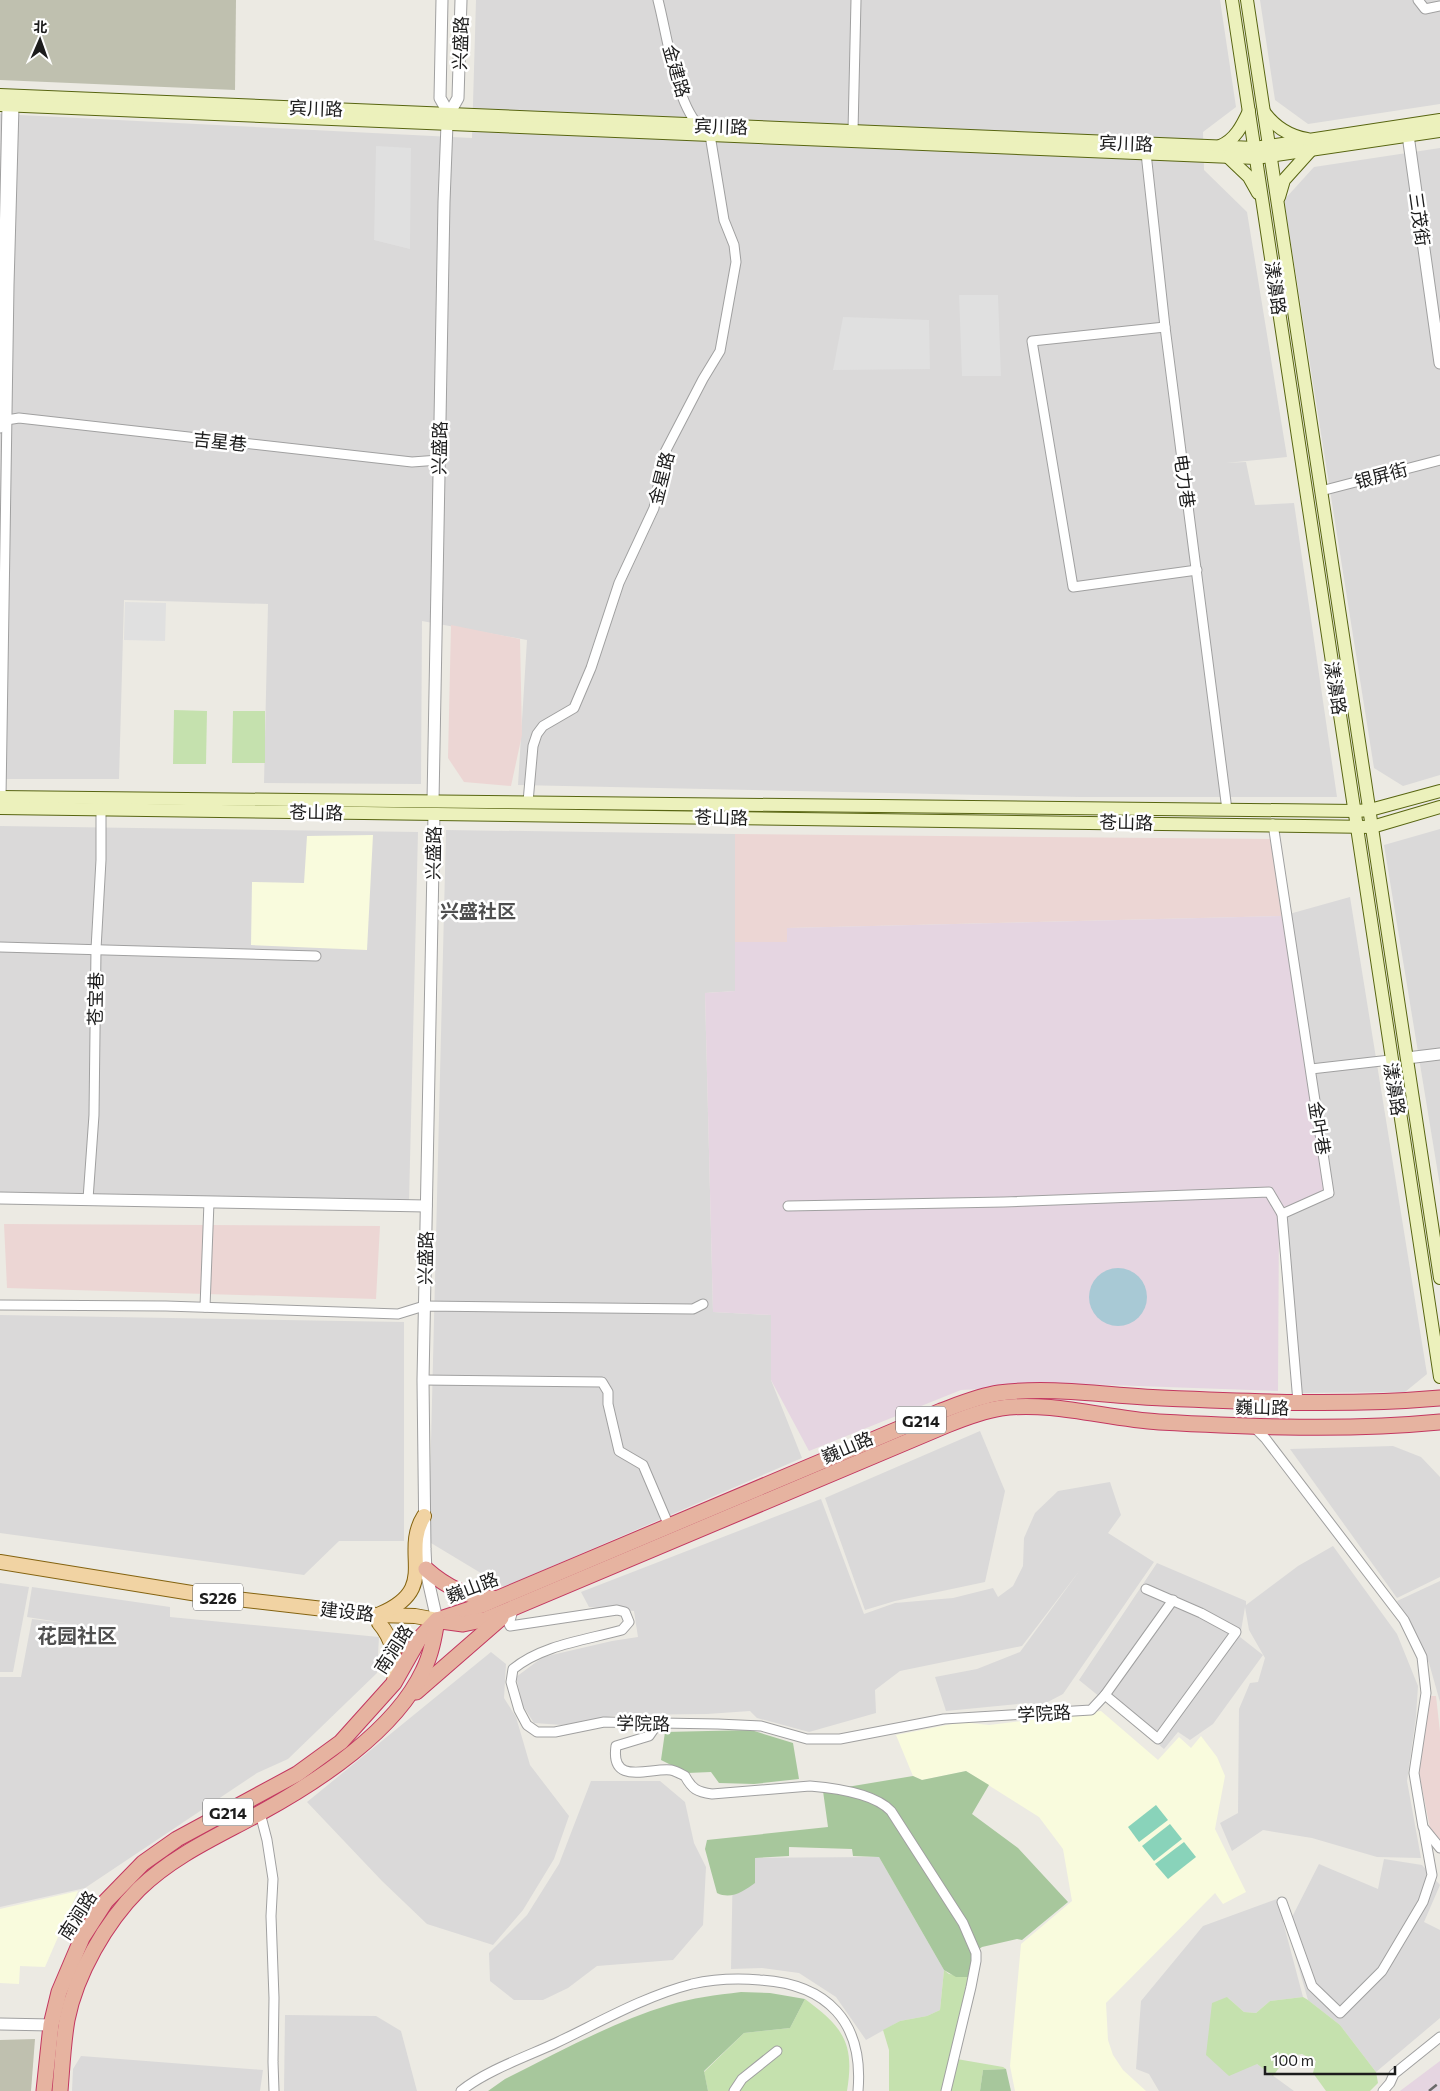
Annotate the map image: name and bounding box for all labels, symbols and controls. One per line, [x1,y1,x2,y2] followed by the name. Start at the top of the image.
[15,15,65,65] north arrow
[448,16,472,70] street label: 兴盛路
[33,18,48,35] text: 北
[659,42,695,100] street label: 金建路
[289,96,343,120] street label: 宾川路
[694,114,748,138] street label: 宾川路
[1099,131,1153,155] street label: 宾川路
[1405,191,1435,247] street label: 三茂街
[1261,260,1291,316] street label: 漾濞路
[428,421,450,475] street label: 兴盛路
[192,427,248,455] street label: 吉星巷
[644,449,678,507] street label: 金星路
[1170,453,1200,509] street label: 电力巷
[1352,457,1410,493] street label: 银屏街
[1321,660,1351,716] street label: 漾濞路
[289,801,343,823] street label: 苍山路
[694,806,748,828] street label: 苍山路
[1099,811,1153,833] street label: 苍山路
[422,826,444,880] street label: 兴盛路
[440,899,516,922] district label: 兴盛社区
[84,972,106,1026] street label: 苍宝巷
[1380,1061,1410,1117] street label: 漾濞路
[1305,1100,1335,1156] street label: 金叶巷
[414,1231,436,1285] street label: 兴盛路
[1235,1396,1289,1418] street label: 巍山路
[896,1406,946,1434] road number: G214
[818,1426,876,1468] street label: 巍山路
[443,1567,501,1607] street label: 巍山路
[193,1584,243,1610] road number: S226
[319,1597,375,1625] street label: 建设路
[369,1620,417,1678] street label: 南涧路
[37,1623,117,1647] district label: 花园社区
[1016,1701,1072,1725] street label: 学院路
[616,1712,670,1734] street label: 学院路
[203,1798,253,1825] road number: G214
[53,1886,101,1944] street label: 南涧路
[1265,2044,1395,2076] scale bar
[1272,2051,1314,2069] text: 100 m

